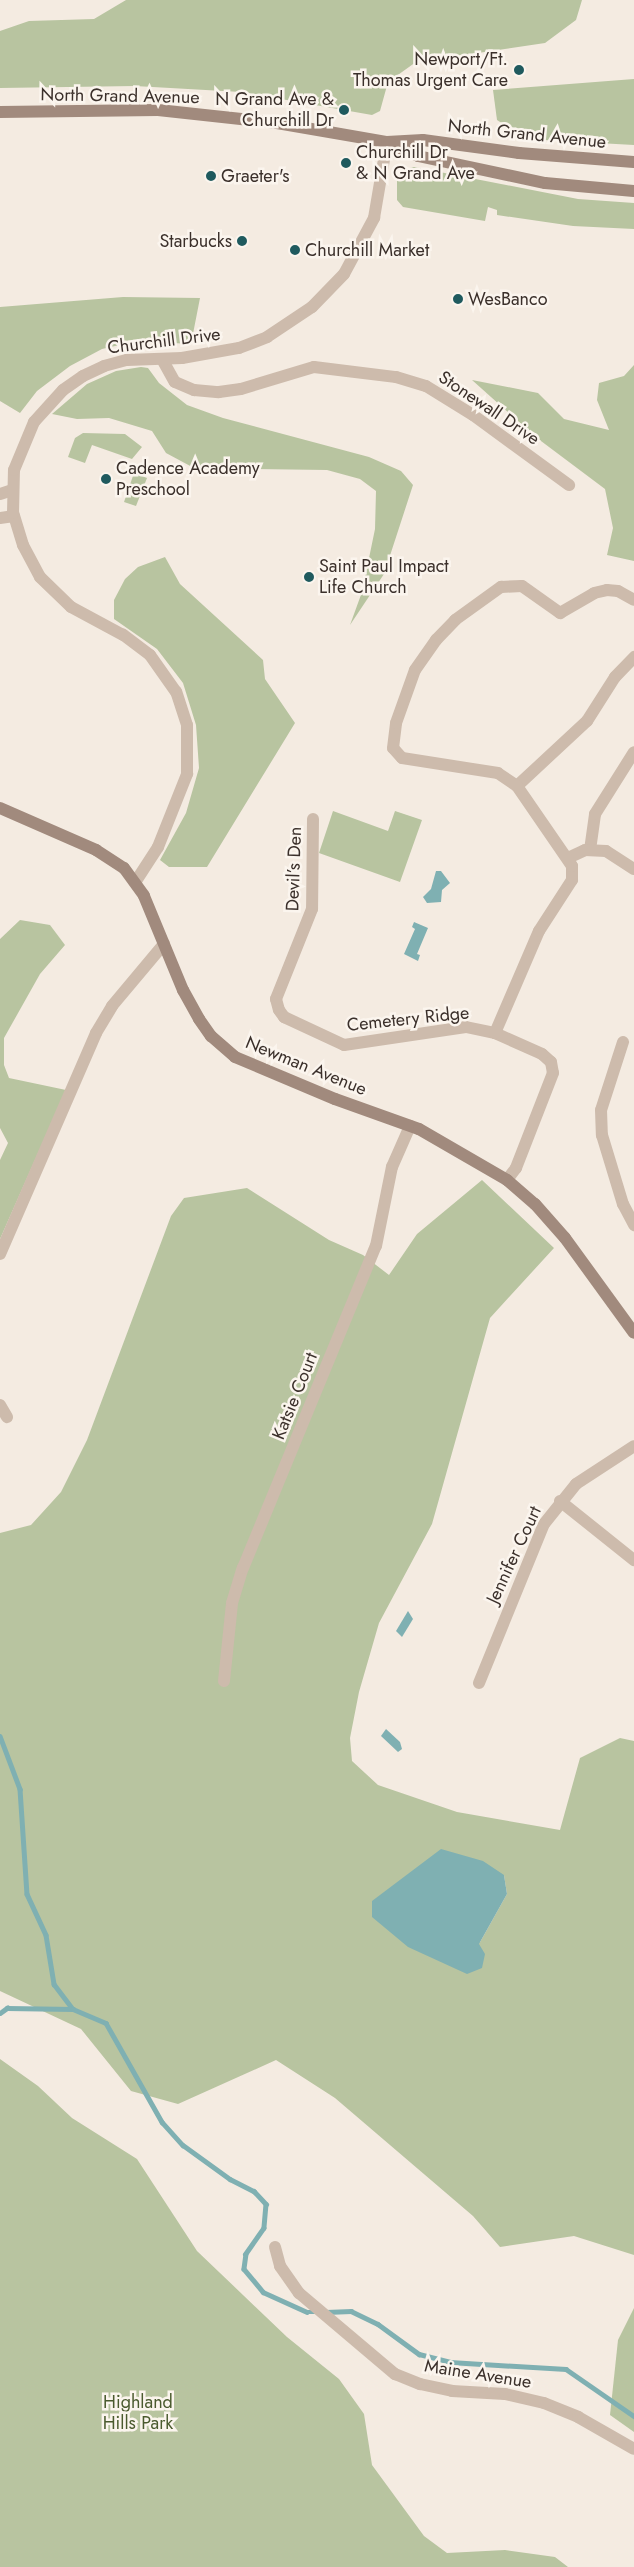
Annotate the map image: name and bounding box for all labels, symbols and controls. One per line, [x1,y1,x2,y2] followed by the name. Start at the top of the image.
[353,49,508,92] place label: Newport/Ft. Thomas Urgent Care
[512,63,526,77] marker: Newport/Ft. Thomas Urgent Care
[40,84,200,108] street label: North Grand Avenue
[215,89,334,132] place label: N Grand Ave & Churchill Dr
[338,104,350,116] marker: N Grand Ave & Churchill Dr
[447,115,607,153] street label: North Grand Avenue
[356,142,475,184] place label: Churchill Dr & N Grand Ave
[340,157,352,169] marker: Churchill Dr & N Grand Ave
[221,165,289,187] place label: Graeter's
[205,170,217,182] marker: Graeter's
[159,230,232,252] place label: Starbucks
[236,235,248,247] marker: Starbucks
[305,239,429,261] place label: Churchill Market
[289,244,301,256] marker: Churchill Market
[468,288,547,310] place label: WesBanco
[452,293,464,305] marker: WesBanco
[106,323,222,359] street label: Churchill Drive
[434,366,544,450] street label: Stonewall Drive
[116,458,260,500] place label: Cadence Academy Preschool
[100,473,112,485] marker: Cadence Academy Preschool
[319,556,449,598] place label: Saint Paul Impact Life Church
[303,571,315,583] marker: Saint Paul Impact Life Church
[282,826,306,912] street label: Devil’s Den
[346,1002,470,1036] street label: Cemetery Ridge
[242,1032,370,1100] street label: Newman Avenue
[268,1349,322,1443] street label: Katsie Court
[482,1503,546,1607] street label: Jennifer Court
[423,2355,533,2393] street label: Maine Avenue
[103,2392,173,2434] park label: Highland Hills Park

